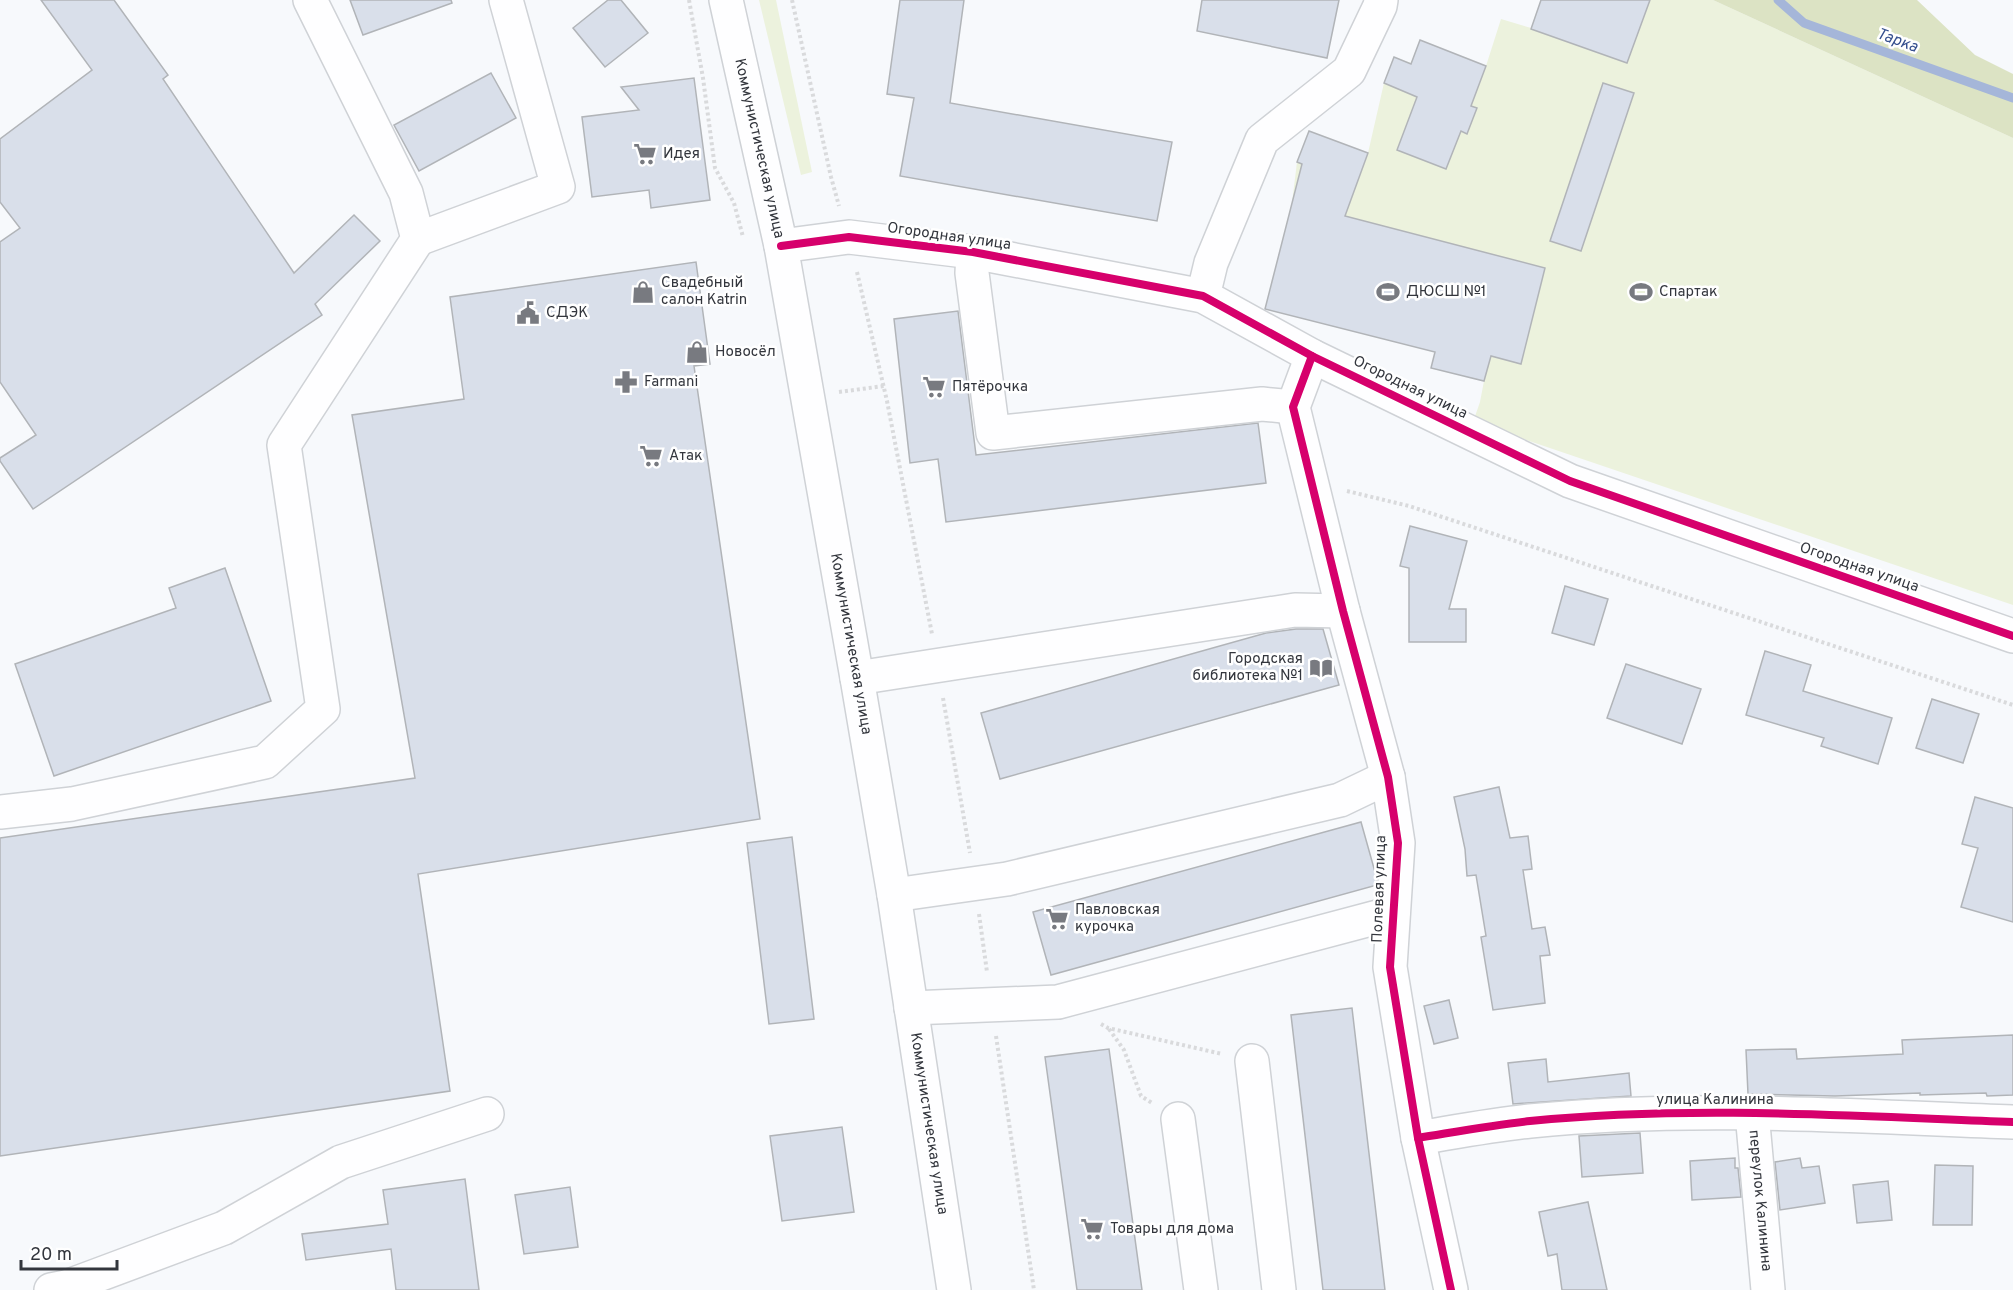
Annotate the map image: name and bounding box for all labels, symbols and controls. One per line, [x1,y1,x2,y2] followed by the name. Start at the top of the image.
[1874,24,1921,58] water label: Тарка
[730,57,788,240] street label: Коммунистическая улица
[632,141,658,167] supermarket icon: Идея
[663,145,700,164] place label: Идея
[886,219,1012,255] street label: Огородная улица
[661,274,747,310] place label: Свадебный салон Katrin
[630,279,656,305] shop icon: Свадебный салон Katrin
[1375,279,1401,305] sports icon: ДЮСШ №1
[1628,279,1654,305] sports icon: Спартак
[1406,283,1486,302] place label: ДЮСШ №1
[1659,283,1717,302] place label: Спартак
[515,300,541,326] public building icon: СДЭК
[546,304,588,323] place label: СДЭК
[684,339,710,365] shop icon: Новосёл
[715,343,776,362] place label: Новосёл
[1350,352,1470,424] street label: Огородная улица
[613,369,639,395] pharmacy icon: Farmani
[644,373,698,392] place label: Farmani
[921,374,947,400] supermarket icon: Пятёрочка
[952,378,1028,397] place label: Пятёрочка
[638,443,664,469] supermarket icon: Атак
[669,447,703,466] place label: Атак
[1797,539,1921,597] street label: Огородная улица
[826,552,876,736] street label: Коммунистическая улица
[1192,650,1303,686] place label: Городская библиотека №1
[1308,655,1334,681] library icon: Городская библиотека №1
[1369,835,1391,943] street label: Полевая улица
[1075,901,1160,937] place label: Павловская курочка
[1044,906,1070,932] supermarket icon: Павловская курочка
[906,1031,952,1216] street label: Коммунистическая улица
[1656,1091,1774,1110] street label: улица Калинина
[1744,1129,1776,1272] street label: переулок Калинина
[1079,1216,1105,1242] supermarket icon: Товары для дома
[1110,1220,1234,1239] place label: Товары для дома
[21,1233,117,1271] scale bar
[30,1244,72,1267] text: 20 m

